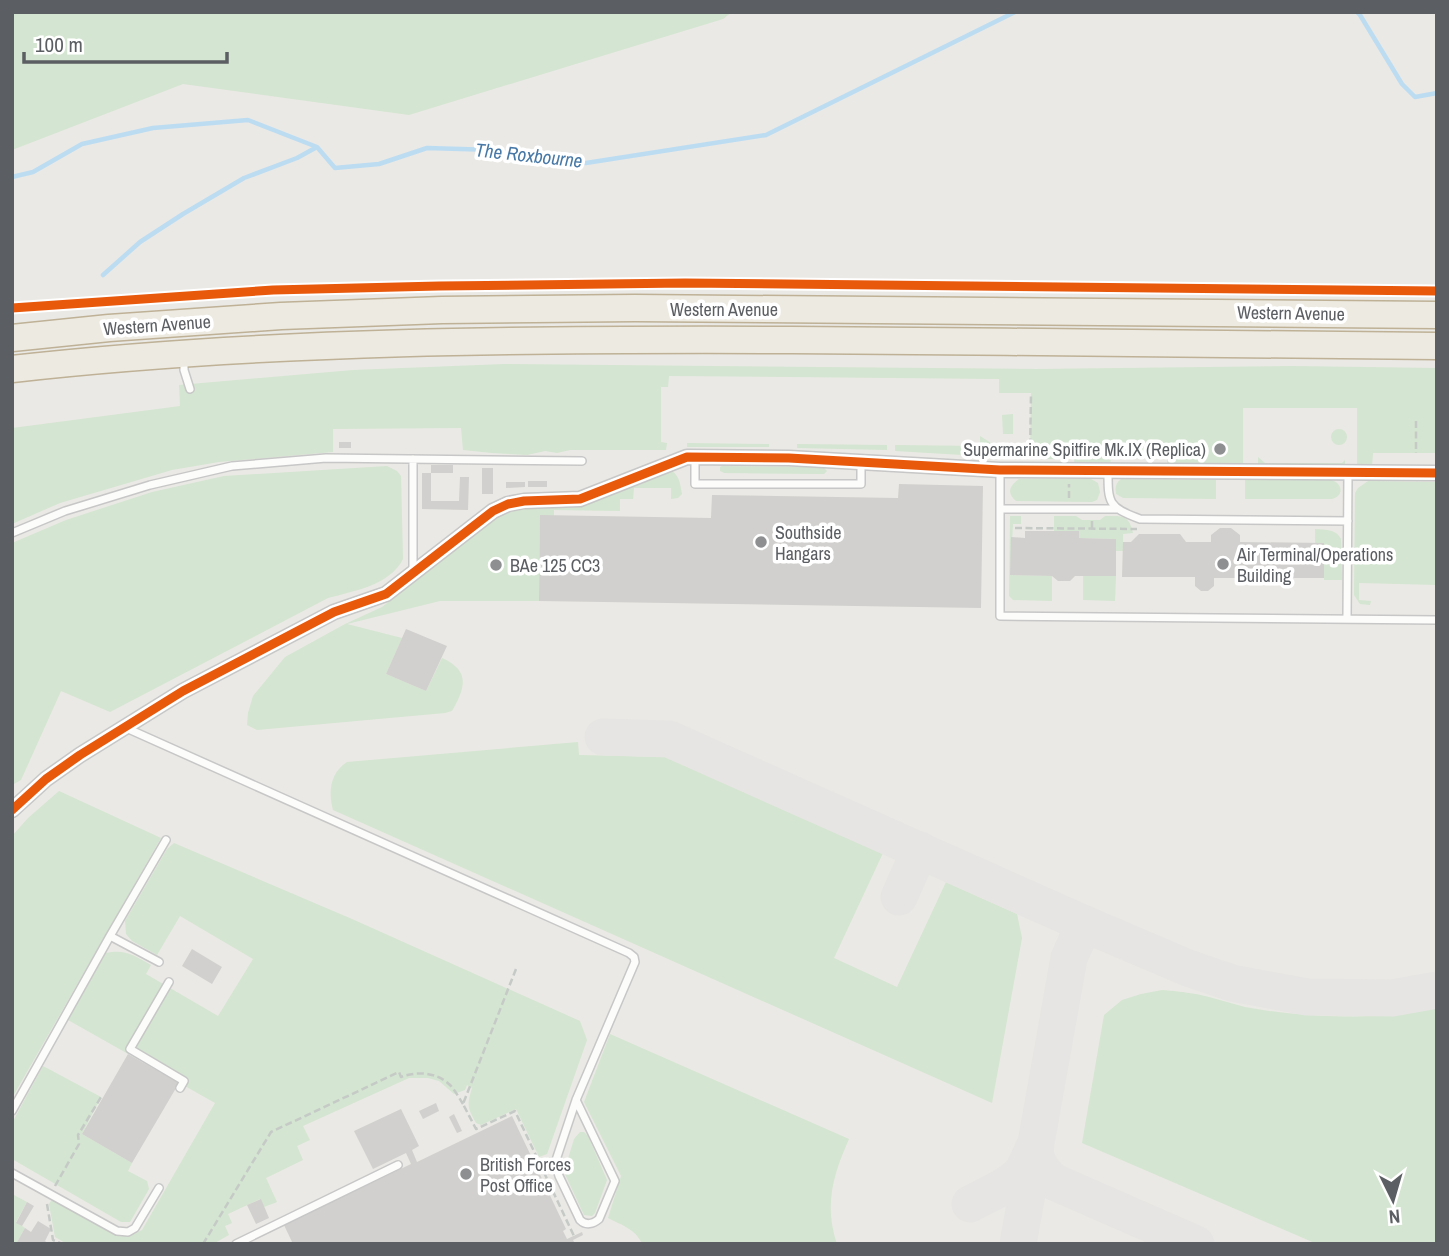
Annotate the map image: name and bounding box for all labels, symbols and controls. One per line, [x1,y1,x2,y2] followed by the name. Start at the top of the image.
[24,21,228,65] scale bar
[35,30,83,59] text: 100 m
[474,136,584,174] water label: The Roxbourne
[670,297,778,322] street label: Western Avenue
[1237,300,1345,326] street label: Western Avenue
[102,309,212,341] street label: Western Avenue
[963,437,1206,462] place label: Supermarine Spitfire Mk.IX (Replica)
[1212,441,1228,457] marker: Supermarine Spitfire Mk.IX (Replica)
[775,520,841,566] place label: Southside Hangars
[753,534,769,550] marker: Southside Hangars
[1236,542,1393,588] place label: Air Terminal/Operations Building
[510,553,600,578] place label: BAe 125 CC3
[1215,556,1231,572] marker: Air Terminal/Operations Building
[488,557,504,573] marker: BAe 125 CC3
[480,1152,571,1198] place label: British Forces Post Office
[1358,1165,1428,1235] north arrow
[458,1166,474,1182] marker: British Forces Post Office
[1388,1203,1401,1230] text: N

